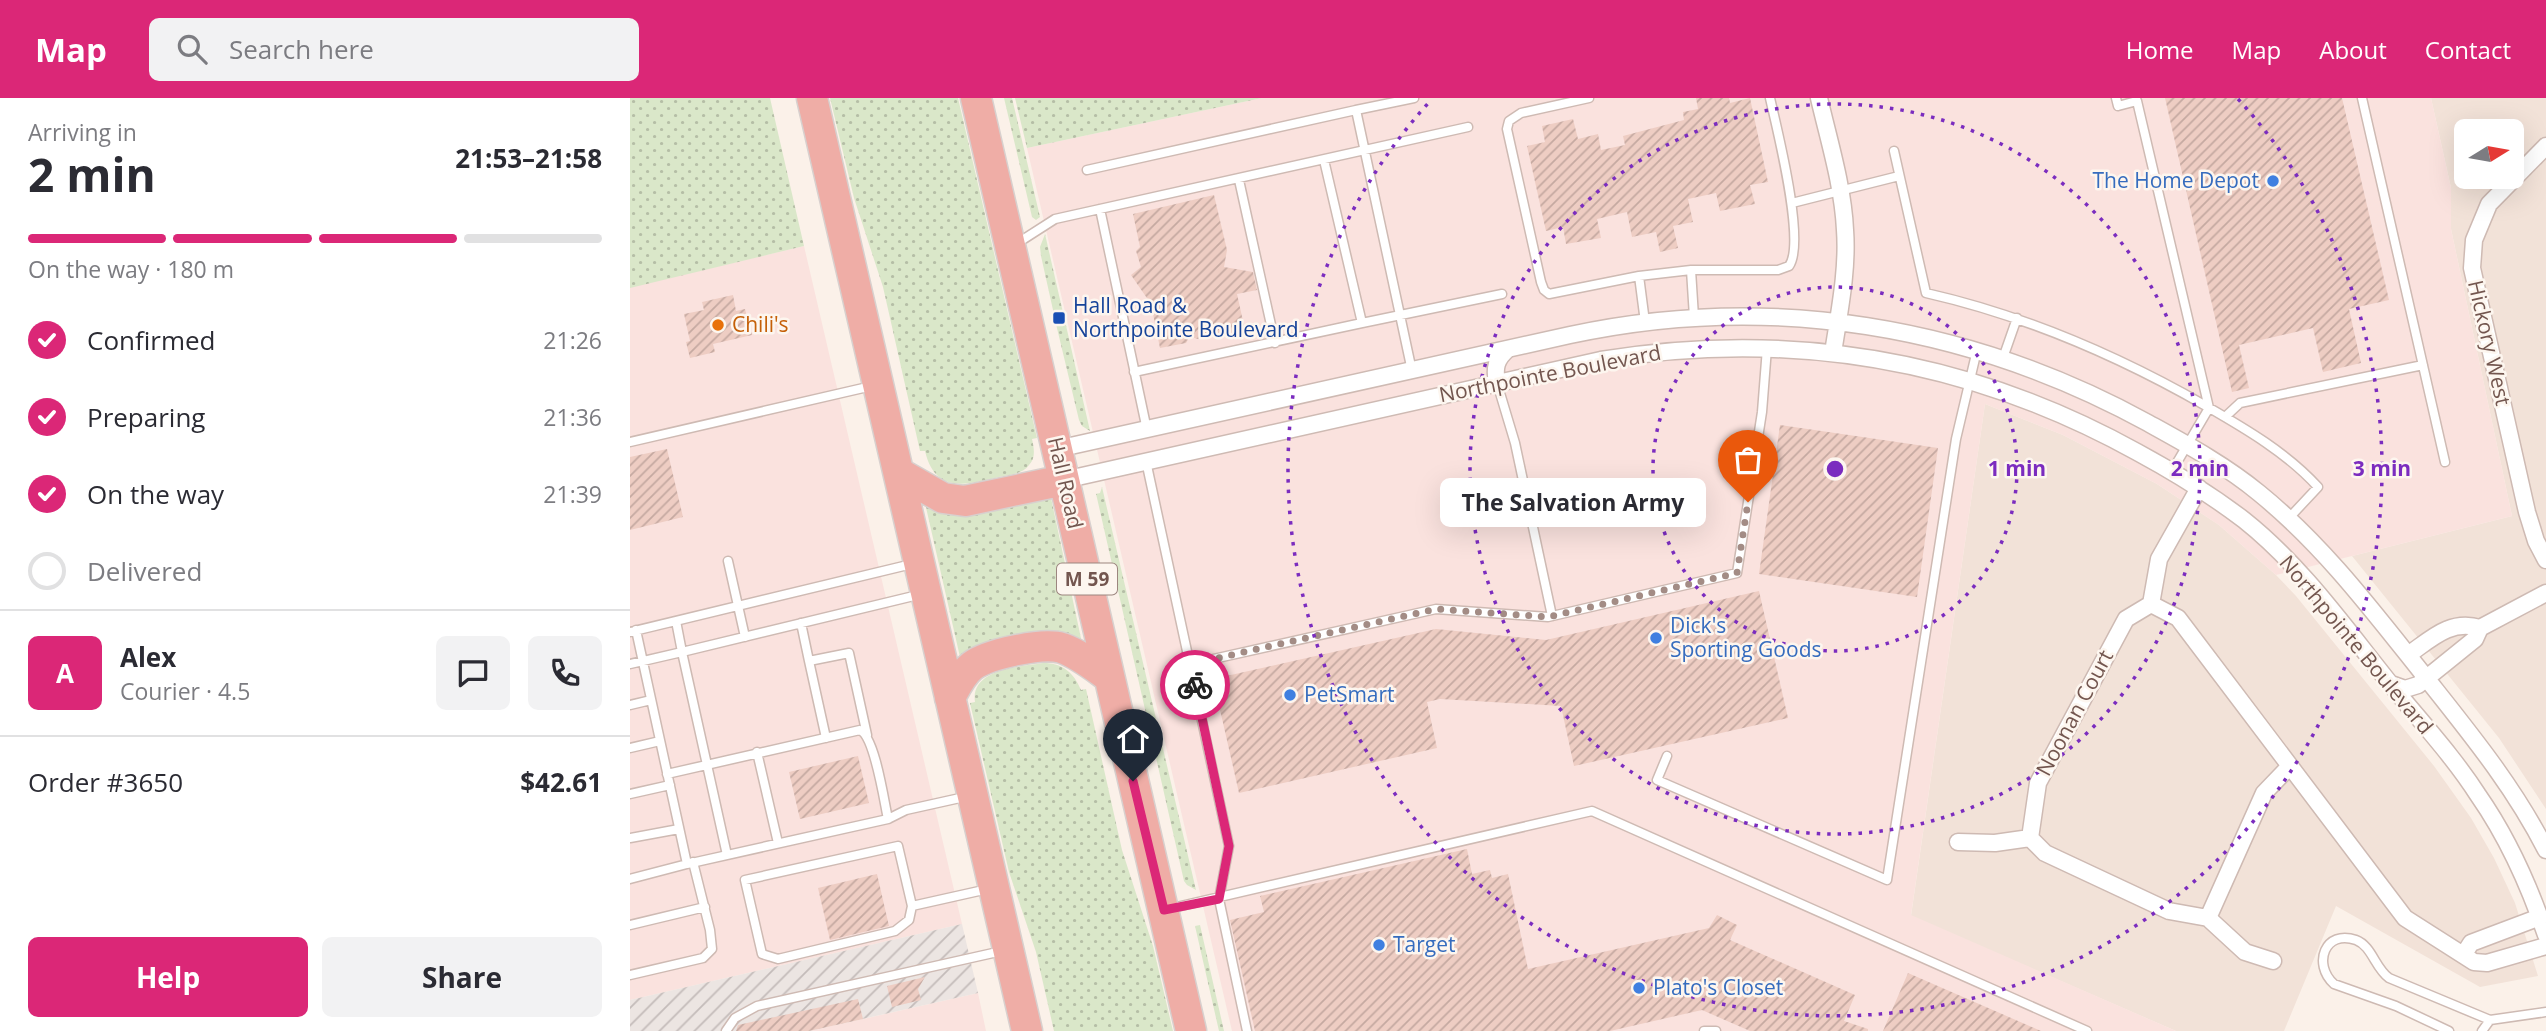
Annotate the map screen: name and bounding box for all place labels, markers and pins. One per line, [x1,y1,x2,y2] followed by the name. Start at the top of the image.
[2093,166,2259,194] place label: The Home Depot
[2265,173,2281,189] marker: The Home Depot
[1073,291,1299,343] place label: Hall Road & Northpointe Boulevard
[732,310,789,338] place label: Chili's
[1051,310,1067,326] marker: Hall Road & Northpointe Boulevard
[710,317,726,333] marker: Chili's
[1718,430,1778,502] pin
[1823,457,1847,481] centre of rings
[1440,478,1706,526] callout: The Salvation Army
[1670,611,1822,663] place label: Dick's Sporting Goods
[1648,630,1664,646] marker: Dick's Sporting Goods
[1304,680,1395,708] place label: PetSmart
[1282,687,1298,703] marker: PetSmart
[1103,709,1163,781] pin
[1393,930,1456,958] place label: Target
[1371,937,1387,953] marker: Target
[1653,973,1783,1001] place label: Plato's Closet
[1631,980,1647,996] marker: Plato's Closet

